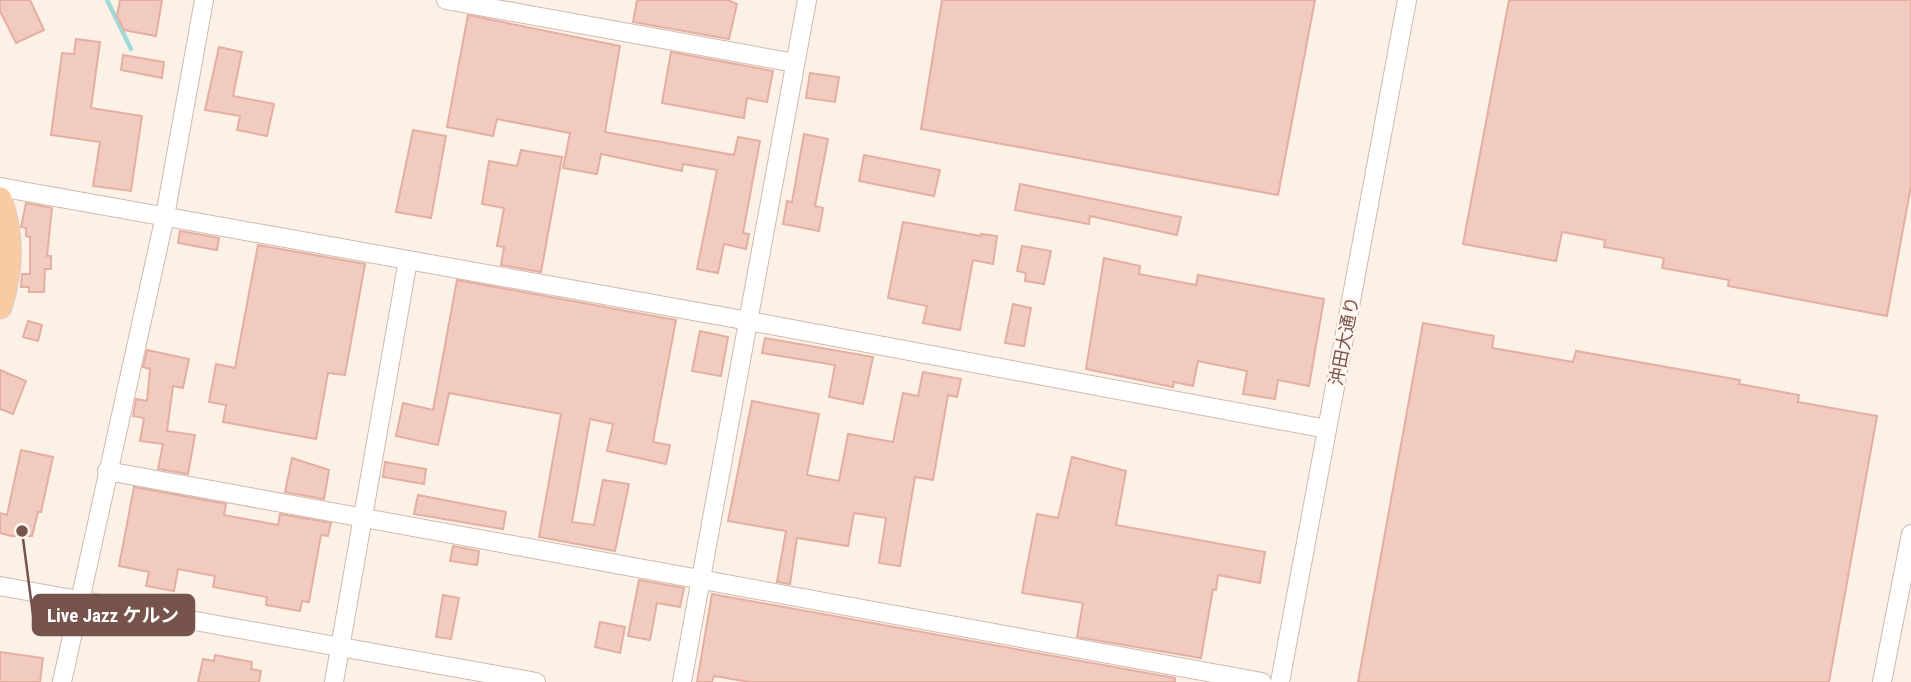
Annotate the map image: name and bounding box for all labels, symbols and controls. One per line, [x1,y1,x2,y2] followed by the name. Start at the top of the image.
[1325,295,1363,387] street label: 沖田大通り
[33,595,194,635] callout: Live Jazz ケルン
[47,604,179,627] text: Live Jazz ケルン

